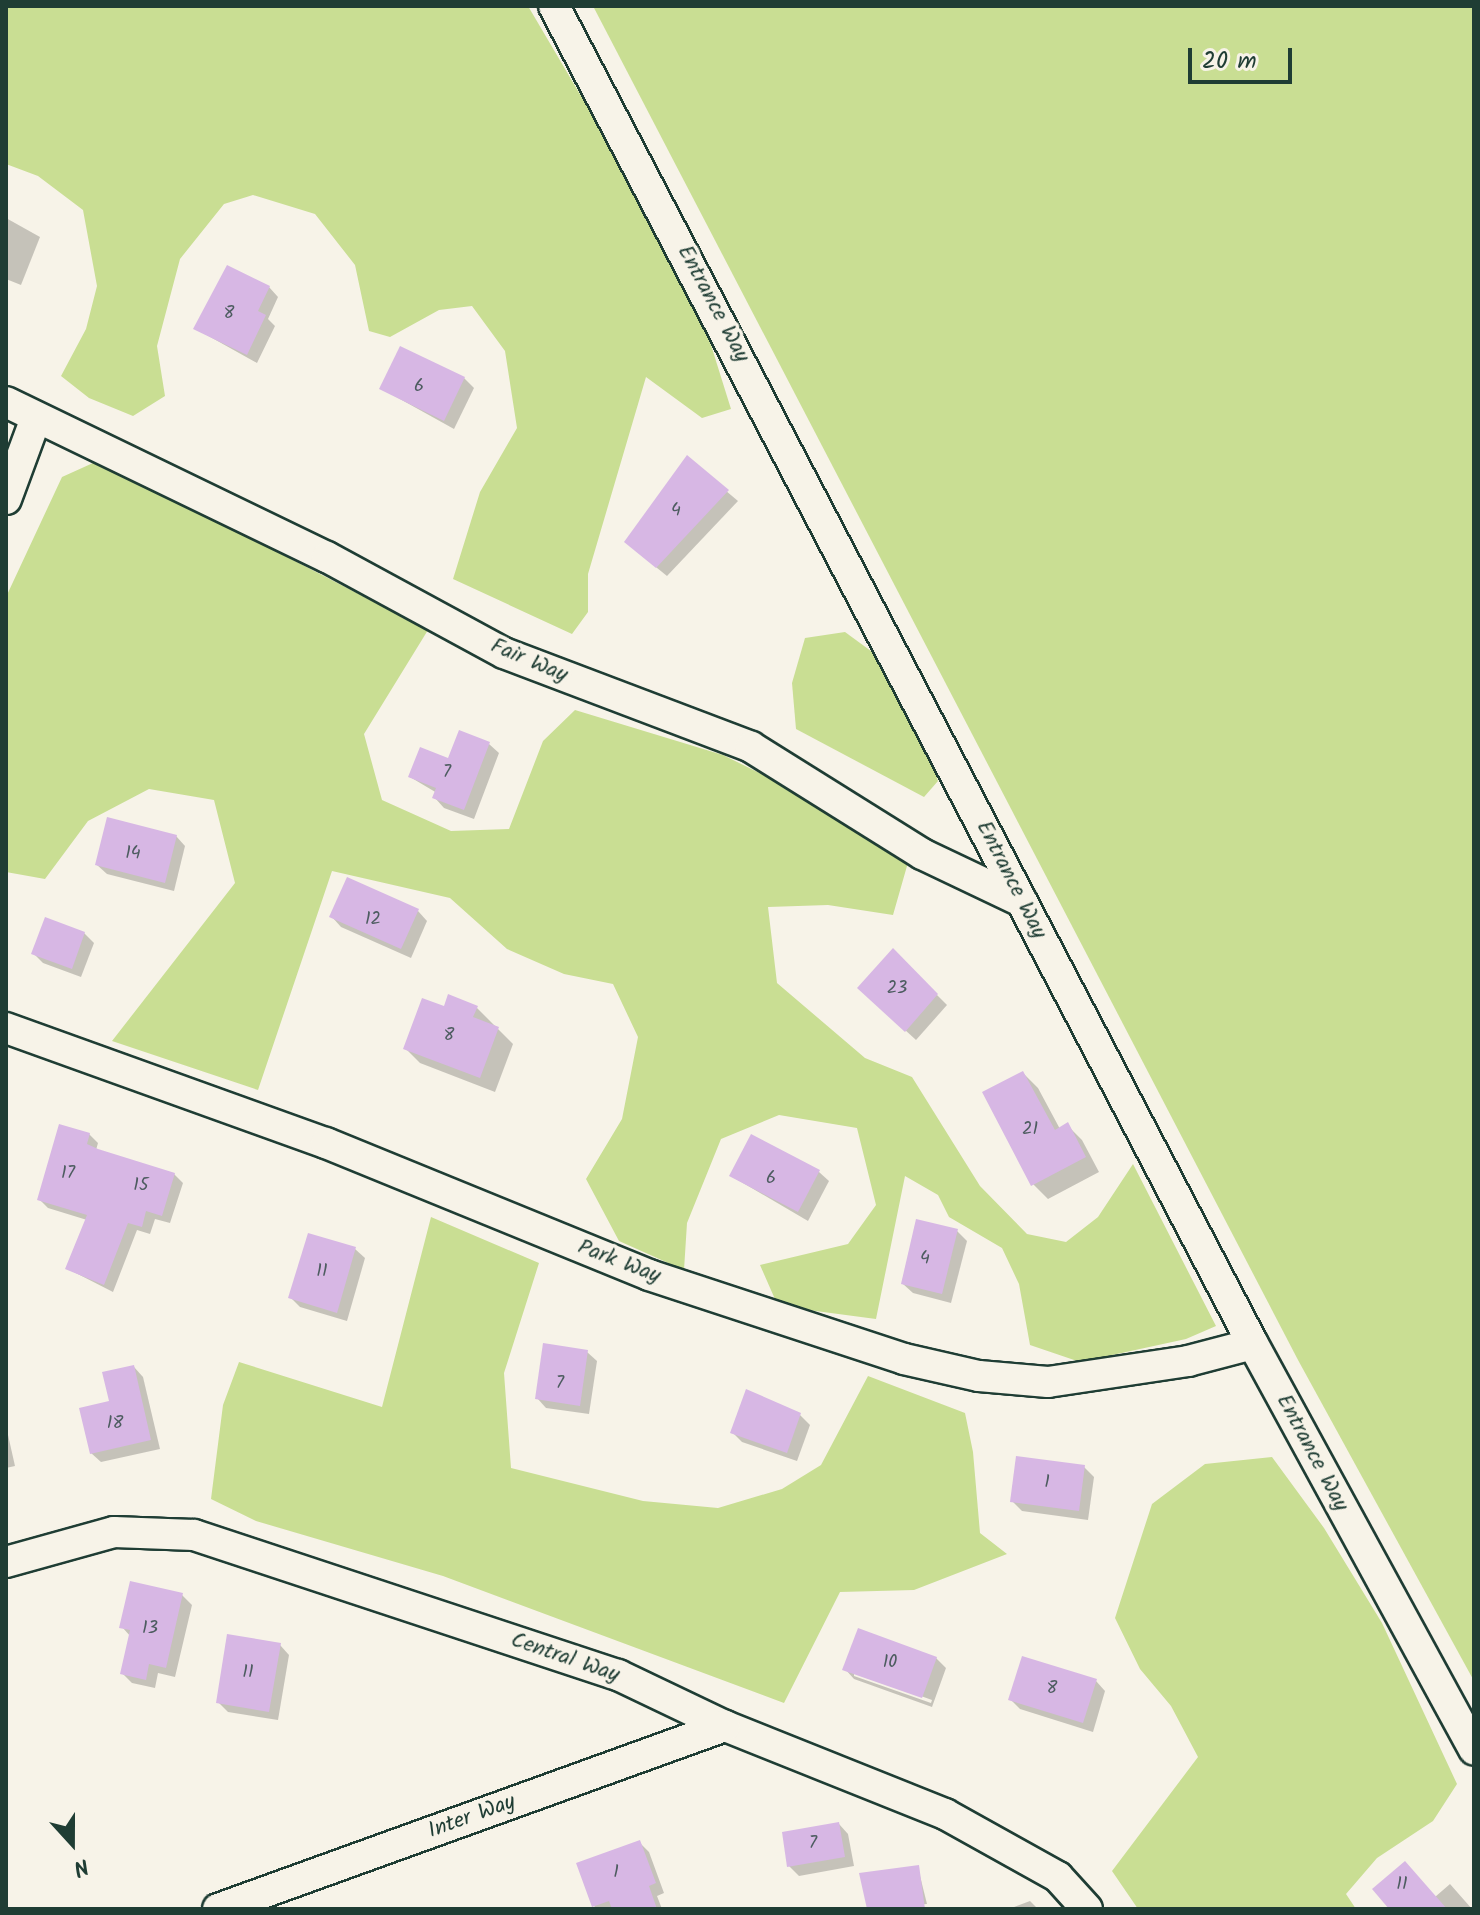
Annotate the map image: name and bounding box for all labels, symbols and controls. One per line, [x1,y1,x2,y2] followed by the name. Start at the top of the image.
[1192,32,1296,82] scale bar
[1202,42,1257,81] text: 20 m
[671,241,755,367] street label: Entrance Way
[224,303,234,325] house number: 8
[414,376,424,398] house number: 6
[671,500,681,522] house number: 4
[487,633,571,689] street label: Fair Way
[443,762,451,784] house number: 7
[970,817,1052,943] street label: Entrance Way
[125,843,141,865] house number: 14
[365,909,381,931] house number: 12
[887,978,907,1000] house number: 23
[444,1025,454,1047] house number: 8
[1022,1119,1038,1141] house number: 21
[61,1163,75,1185] house number: 17
[766,1168,776,1190] house number: 6
[133,1175,149,1197] house number: 15
[574,1234,664,1290] street label: Park Way
[920,1248,930,1270] house number: 4
[316,1261,328,1283] house number: 11
[556,1373,564,1395] house number: 7
[1270,1390,1354,1516] street label: Entrance Way
[107,1413,123,1435] house number: 18
[1044,1472,1050,1494] house number: 1
[142,1618,158,1640] house number: 13
[507,1627,623,1689] street label: Central Way
[883,1652,897,1674] house number: 10
[242,1662,254,1684] house number: 11
[1047,1678,1057,1700] house number: 8
[425,1789,519,1845] street label: Inter Way
[32,1803,112,1883] north arrow
[809,1833,817,1855] house number: 7
[68,1847,94,1885] text: N
[613,1862,619,1884] house number: 1
[1396,1874,1408,1896] house number: 11

